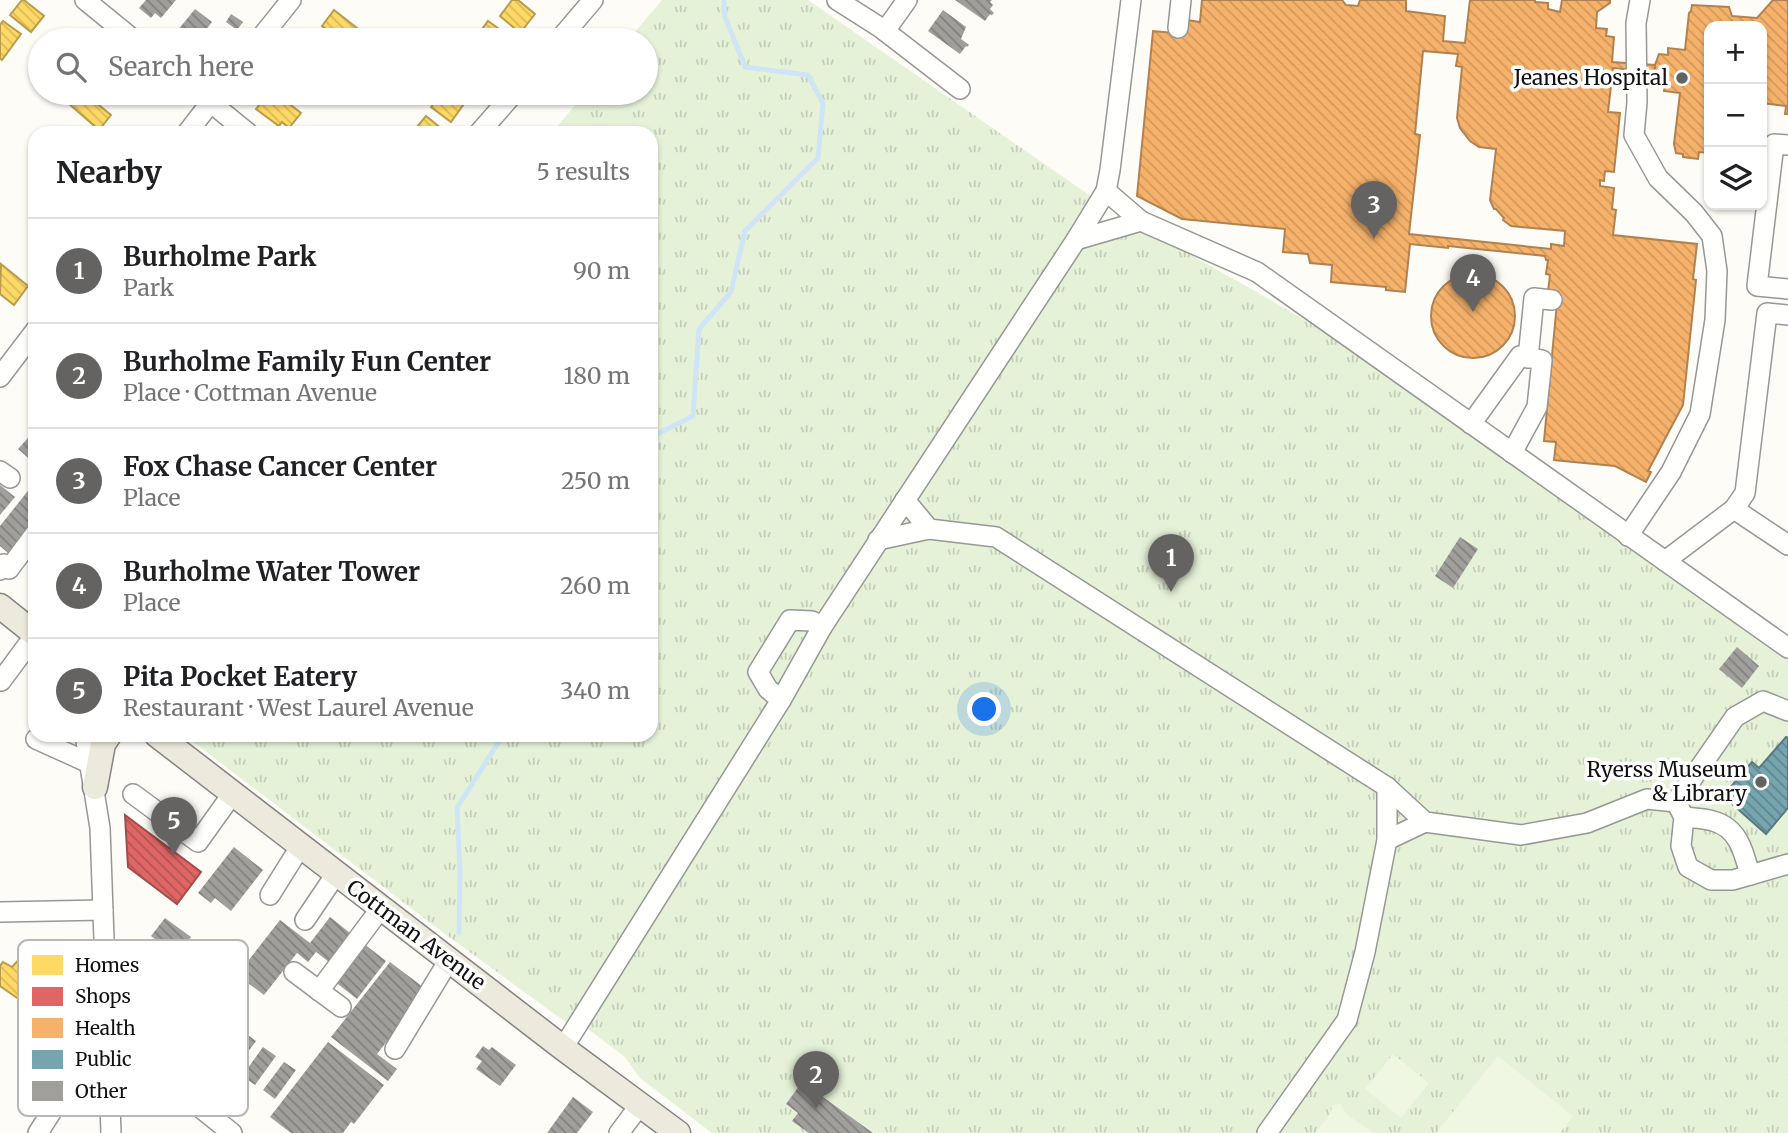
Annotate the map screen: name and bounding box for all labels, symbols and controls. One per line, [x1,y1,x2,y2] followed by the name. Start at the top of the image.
[1704,21,1767,210] map controls
[1704,21,1767,84] button: +
[28,28,658,105] search box
[52,48,90,86] icon: search
[108,50,254,83] text: Search here
[1513,64,1668,91] place label: Jeanes Hospital
[1674,70,1690,86] marker: Jeanes Hospital
[1704,84,1767,147] button: −
[1704,147,1767,210] button: layers
[56,153,162,191] text: Nearby
[536,157,630,186] text: 5 results
[1351,181,1397,239] pin: 3
[123,240,316,273] text: Burholme Park
[1450,254,1496,312] pin: 4
[74,256,84,285] text: 1
[573,256,630,285] text: 90 m
[123,273,174,302] text: Park
[123,345,491,378] text: Burholme Family Fun Center
[72,361,86,390] text: 2
[564,361,630,390] text: 180 m
[123,378,377,407] text: Place · Cottman Avenue
[123,450,437,483] text: Fox Chase Cancer Center
[72,466,86,495] text: 3
[561,466,630,495] text: 250 m
[123,483,180,512] text: Place
[1148,534,1194,592] pin: 1
[123,555,420,588] text: Burholme Water Tower
[72,571,86,600] text: 4
[560,571,630,600] text: 260 m
[123,588,180,617] text: Place
[123,660,357,693] text: Pita Pocket Eatery
[72,676,86,705] text: 5
[560,676,630,705] text: 340 m
[967,692,1001,726] your location
[123,693,474,722] text: Restaurant · West Laurel Avenue
[1586,756,1748,807] place label: Ryerss Museum & Library
[1753,774,1769,790] marker: Ryerss Museum & Library
[151,797,197,855] pin: 5
[341,874,491,996] street label: Cottman Avenue
[18,940,248,1116] legend
[75,953,139,977] text: Homes
[75,984,131,1008] text: Shops
[75,1016,136,1040] text: Health
[75,1047,132,1071] text: Public
[793,1051,839,1109] pin: 2
[75,1079,128,1103] text: Other

